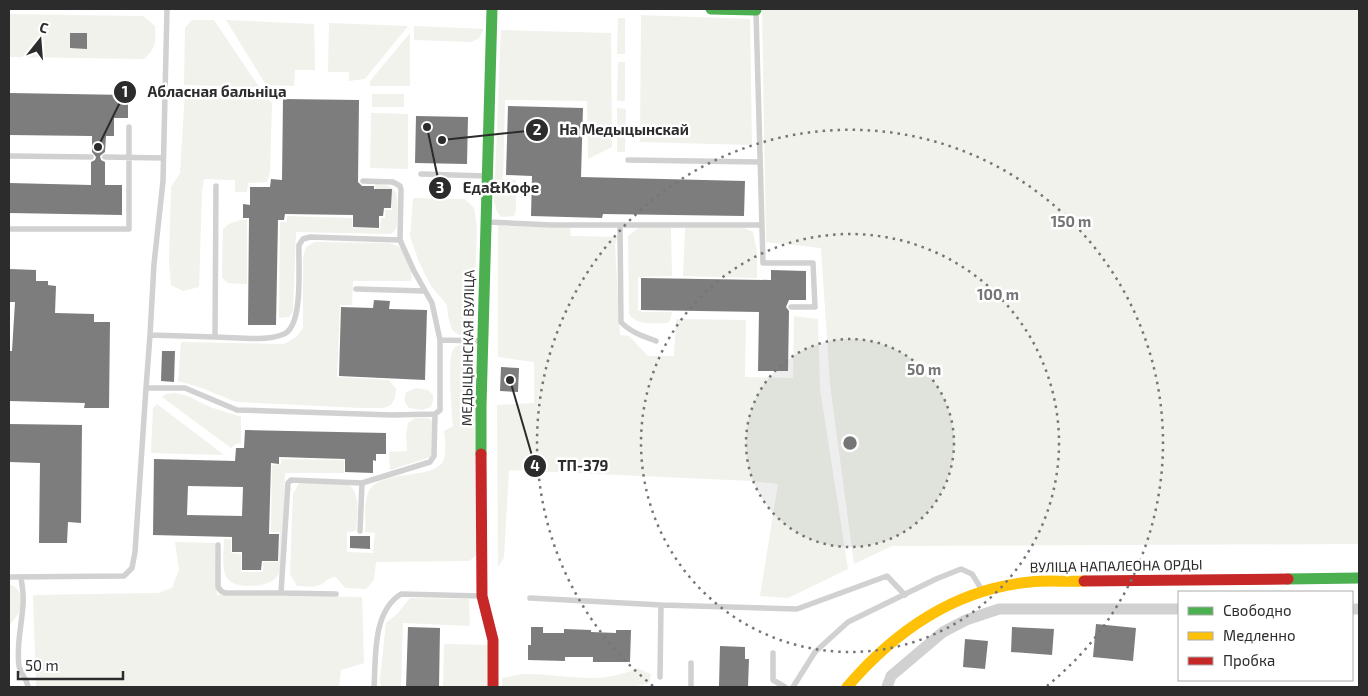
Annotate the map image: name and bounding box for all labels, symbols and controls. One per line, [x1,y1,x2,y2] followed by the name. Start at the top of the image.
[15,15,65,65] north arrow
[38,18,50,36] text: С
[112,77,296,107] callout: Абласная бальніца
[122,82,128,100] text: 1
[147,82,287,100] text: Абласная бальніца
[524,115,699,145] callout: На Медыцынскай
[533,120,542,138] text: 2
[559,120,689,138] text: На Медыцынскай
[428,173,549,203] callout: Еда&Кофе
[436,178,444,196] text: 3
[463,178,539,196] text: Еда&Кофе
[1051,212,1091,230] text: 150 m
[458,269,477,426] street label: МЕДЫЦЫНСКАЯ ВУЛІЦА
[977,285,1019,303] text: 100 m
[907,360,941,378] text: 50 m
[841,434,859,452] centre of rings
[523,451,619,481] callout: ТП-379
[530,456,540,474] text: 4
[558,456,609,474] text: ТП-379
[1029,555,1203,576] street label: ВУЛІЦА НАПАЛЕОНА ОРДЫ
[1178,591,1353,681] legend
[1223,601,1292,619] text: Свободно
[1223,626,1296,644] text: Медленно
[18,648,122,680] scale bar
[1223,651,1275,669] text: Пробка
[25,656,59,674] text: 50 m

